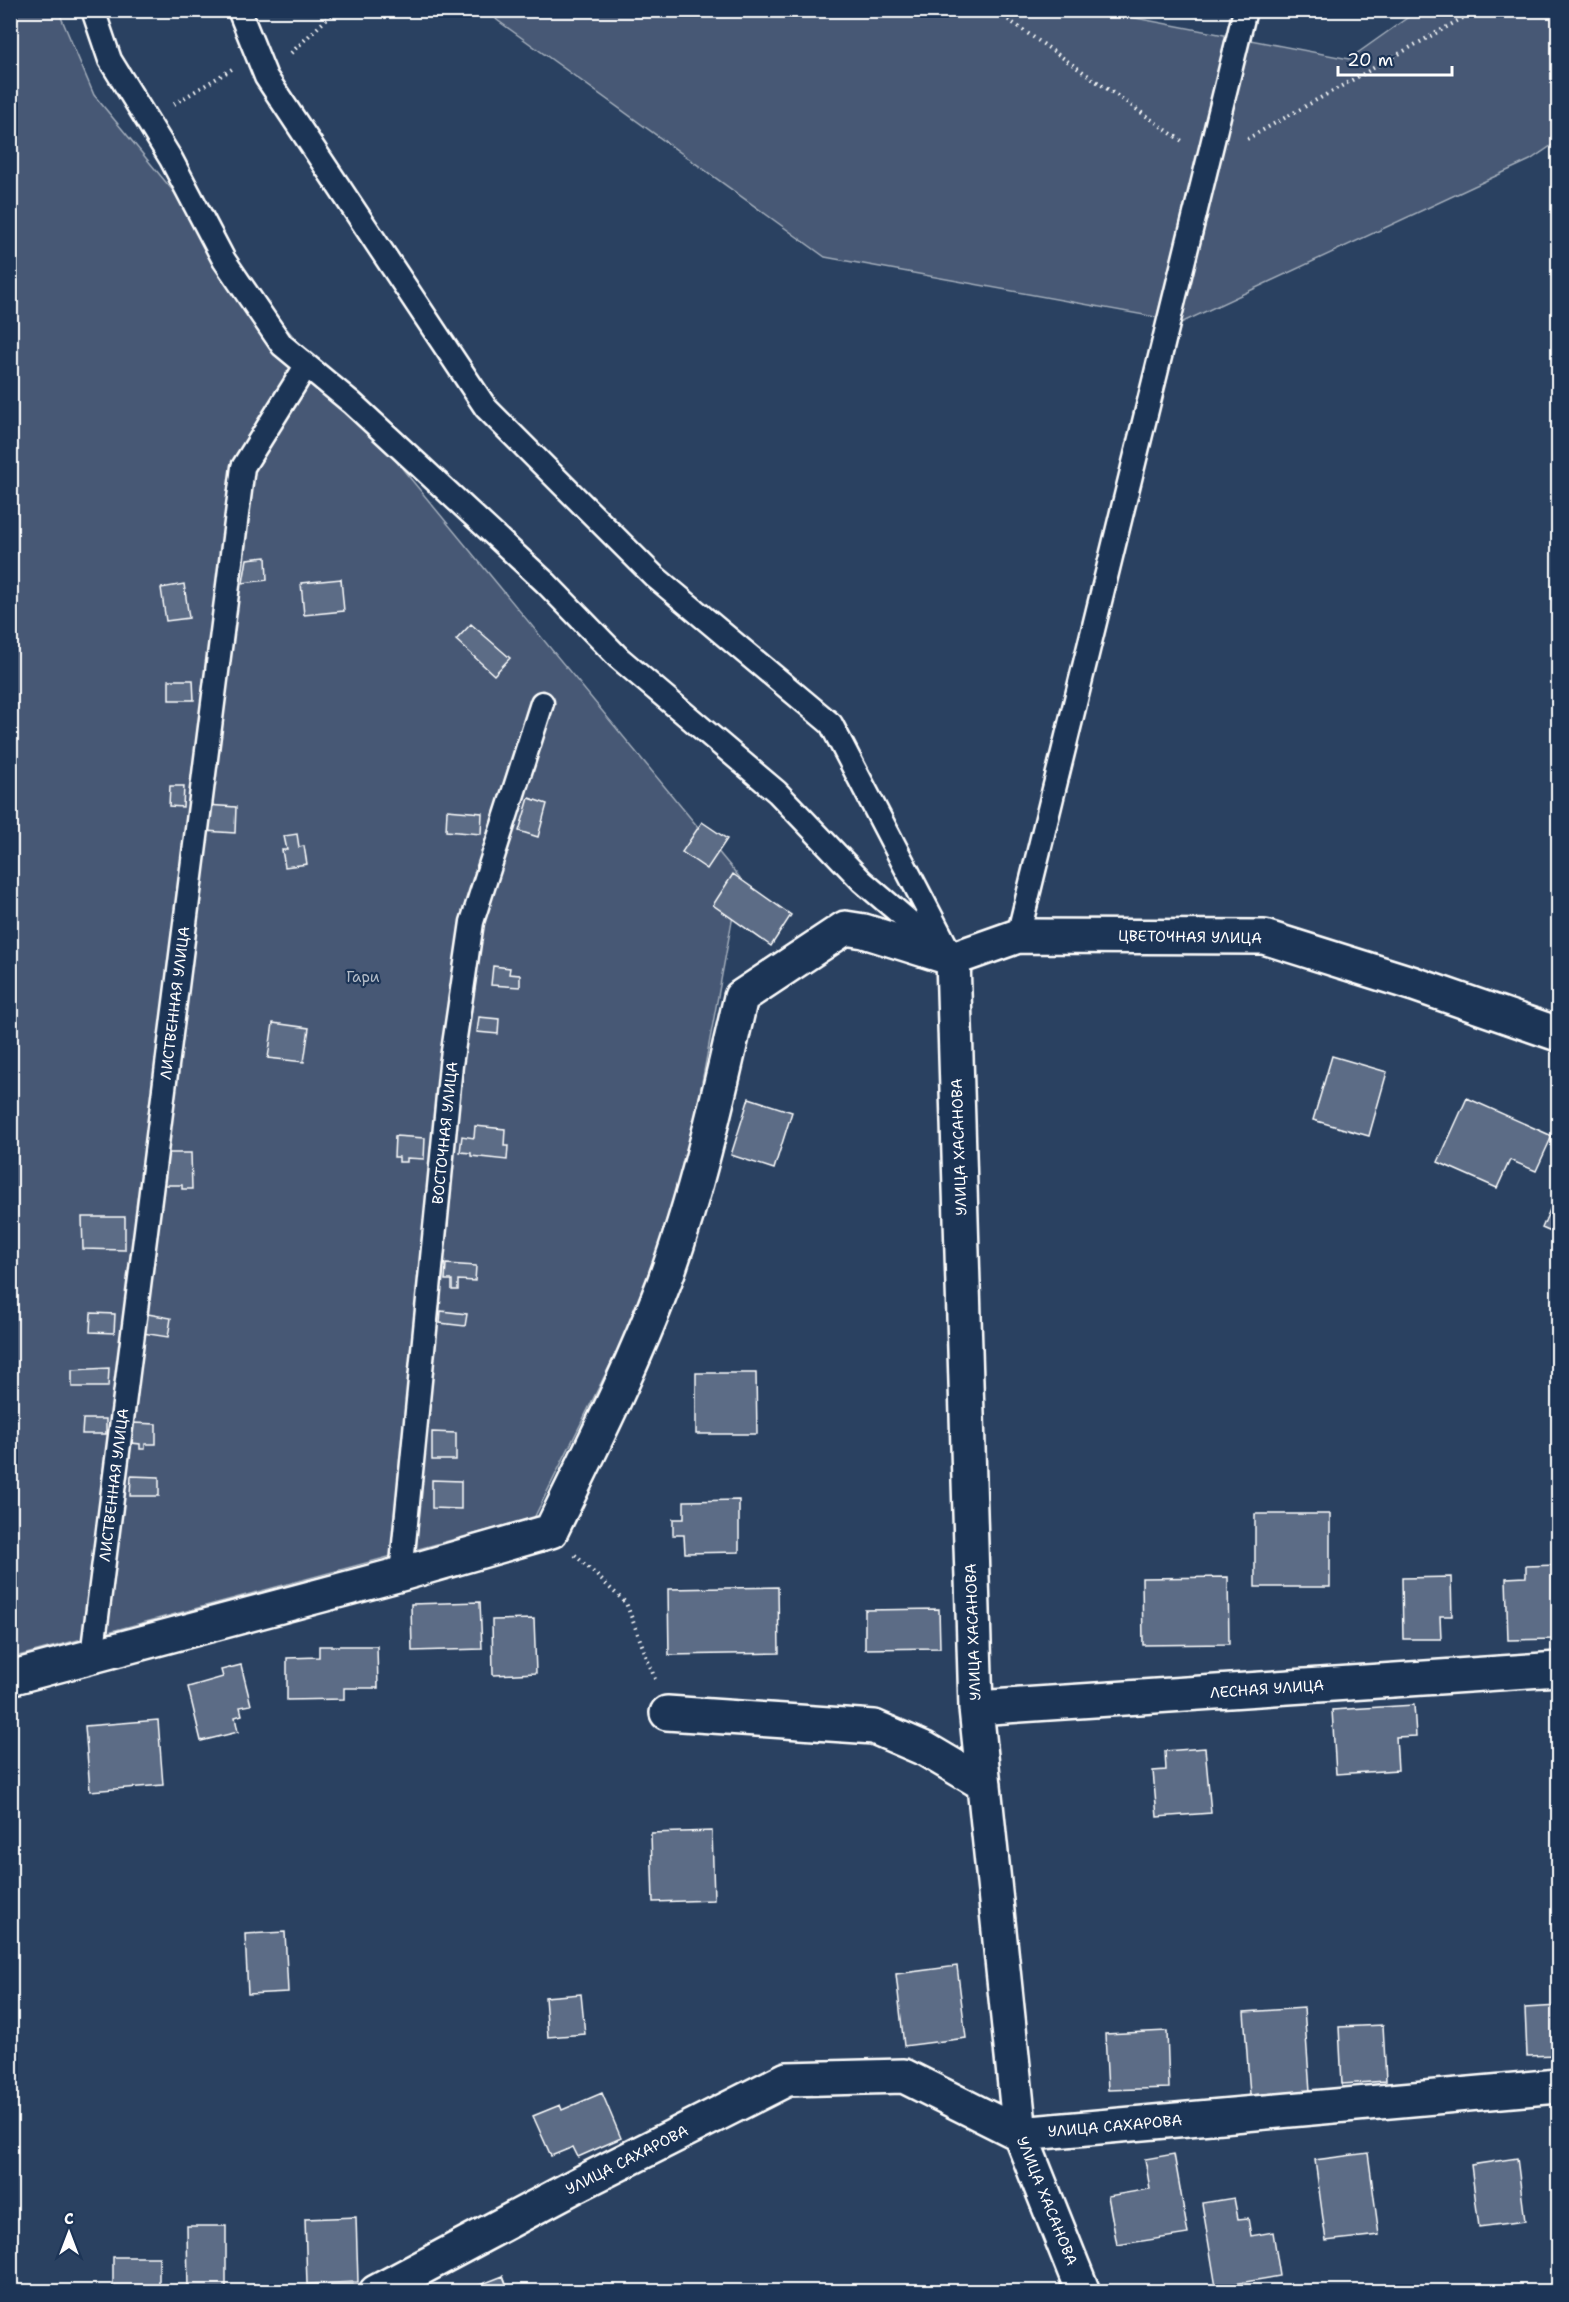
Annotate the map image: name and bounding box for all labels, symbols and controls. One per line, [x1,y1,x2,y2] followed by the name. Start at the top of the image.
[1338,39,1452,77] scale bar
[1347,48,1393,72] text: 20 m
[156,925,194,1081] street label: ЛИСТВЕННАЯ УЛИЦА
[1118,926,1262,948] street label: ЦВЕТОЧНАЯ УЛИЦА
[346,967,380,987] park label: Гари
[428,1061,462,1205] street label: ВОСТОЧНАЯ УЛИЦА
[947,1078,971,1216] street label: УЛИЦА ХАСАНОВА
[95,1407,133,1563] street label: ЛИСТВЕННАЯ УЛИЦА
[961,1563,985,1701] street label: УЛИЦА ХАСАНОВА
[1209,1675,1325,1703] street label: ЛЕСНАЯ УЛИЦА
[1047,2110,1183,2142] street label: УЛИЦА САХАРОВА
[562,2120,692,2200] street label: УЛИЦА САХАРОВА
[1012,2134,1082,2269] street label: УЛИЦА ХАСАНОВА
[39,2203,99,2263] north arrow
[64,2208,74,2229] text: С

